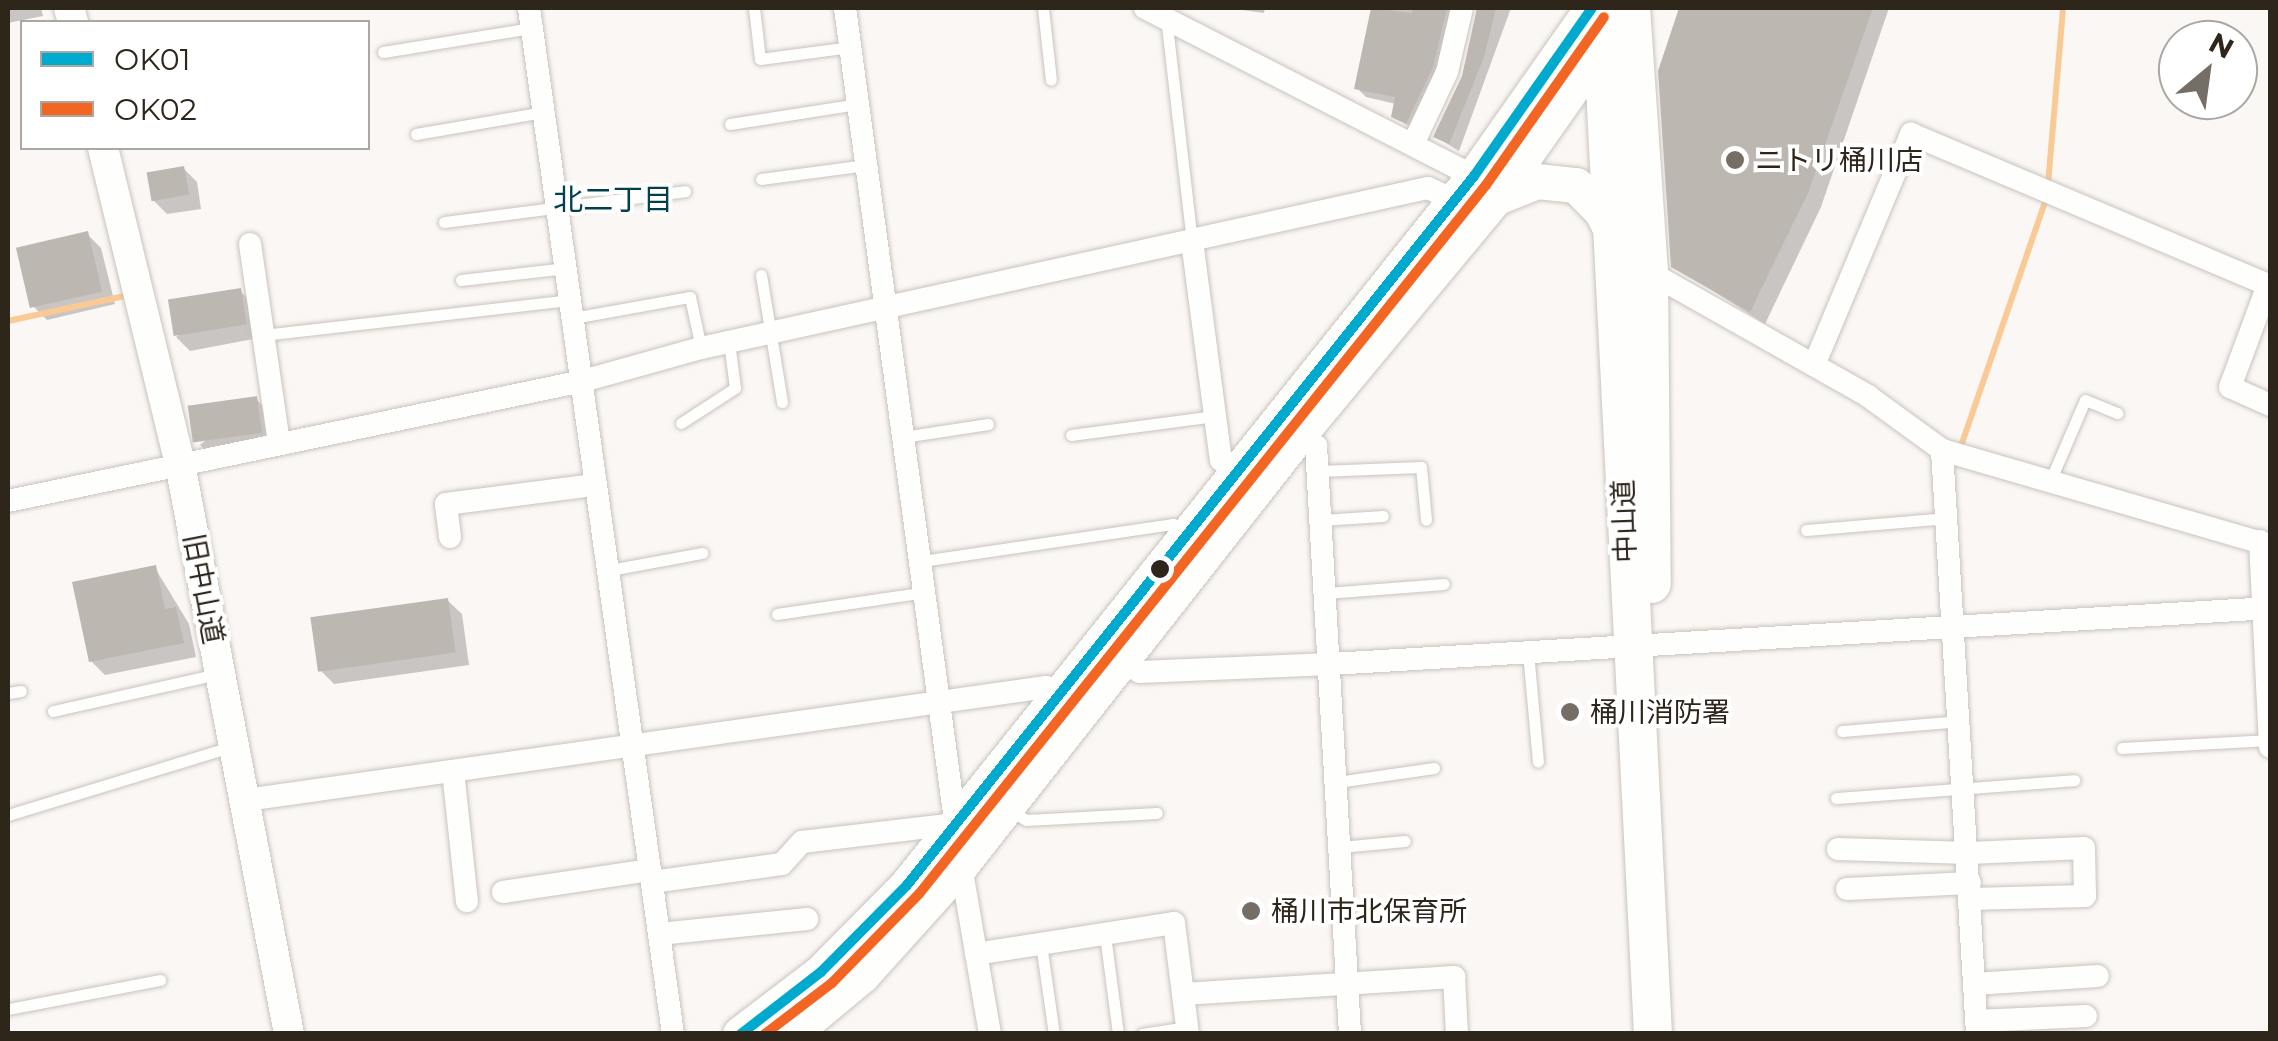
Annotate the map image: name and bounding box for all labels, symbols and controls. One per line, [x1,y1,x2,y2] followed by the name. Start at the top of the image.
[20,20,370,150] legend
[2158,20,2258,120] north arrow
[2203,25,2240,66] text: N
[114,41,191,78] text: OK01
[114,91,197,128] text: OK02
[1755,143,1923,177] place label: ニトリ桶川店
[1724,149,1746,171] marker: ニトリ桶川店
[553,182,673,218] district label: 北二丁目
[1606,478,1642,564] street label: 中山道
[177,531,231,647] street label: 旧中山道
[1150,559,1170,579] unlabelled marker
[1590,695,1730,729] place label: 桶川消防署
[1559,701,1581,723] marker: 桶川消防署
[1271,894,1467,928] place label: 桶川市北保育所
[1240,900,1262,922] marker: 桶川市北保育所

